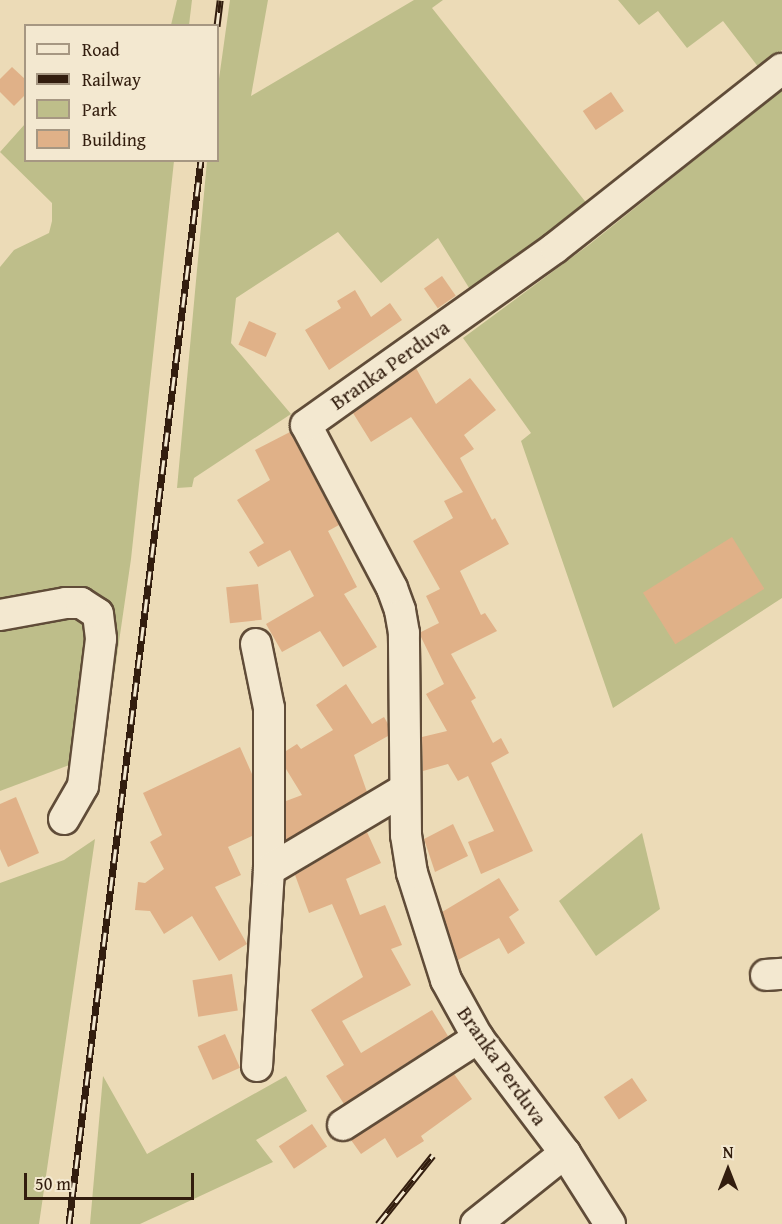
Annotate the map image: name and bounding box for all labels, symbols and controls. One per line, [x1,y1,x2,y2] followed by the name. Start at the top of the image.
[24,24,219,162] legend
[82,36,120,63] text: Road
[82,66,141,93] text: Railway
[82,96,117,123] text: Park
[82,126,146,153] text: Building
[326,315,454,415] street label: Branka Perduva
[452,1002,552,1130] street label: Branka Perduva
[698,1140,758,1200] north arrow
[723,1140,733,1164] text: N
[27,1161,196,1199] scale bar
[35,1170,71,1197] text: 50 m

